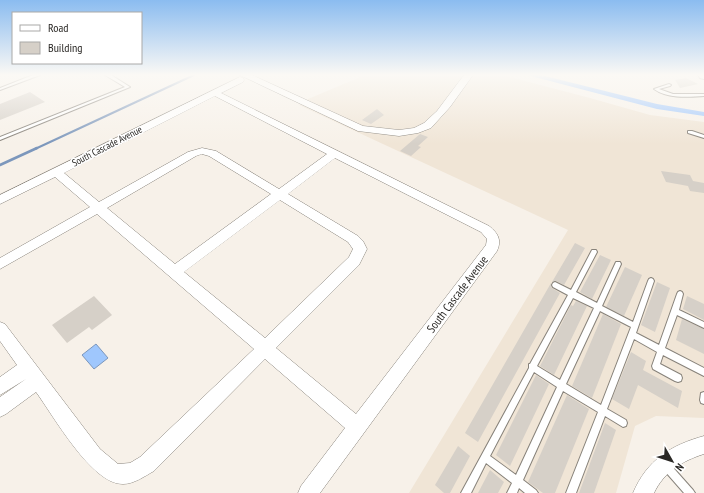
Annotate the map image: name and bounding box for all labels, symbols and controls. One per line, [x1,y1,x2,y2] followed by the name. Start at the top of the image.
[12,12,142,64] legend
[48,20,68,35] text: Road
[48,40,83,55] text: Building
[70,123,144,169] street label: South Cascade Avenue
[423,252,491,336] street label: South Cascade Avenue
[652,441,692,481] north arrow
[672,461,687,474] text: N

